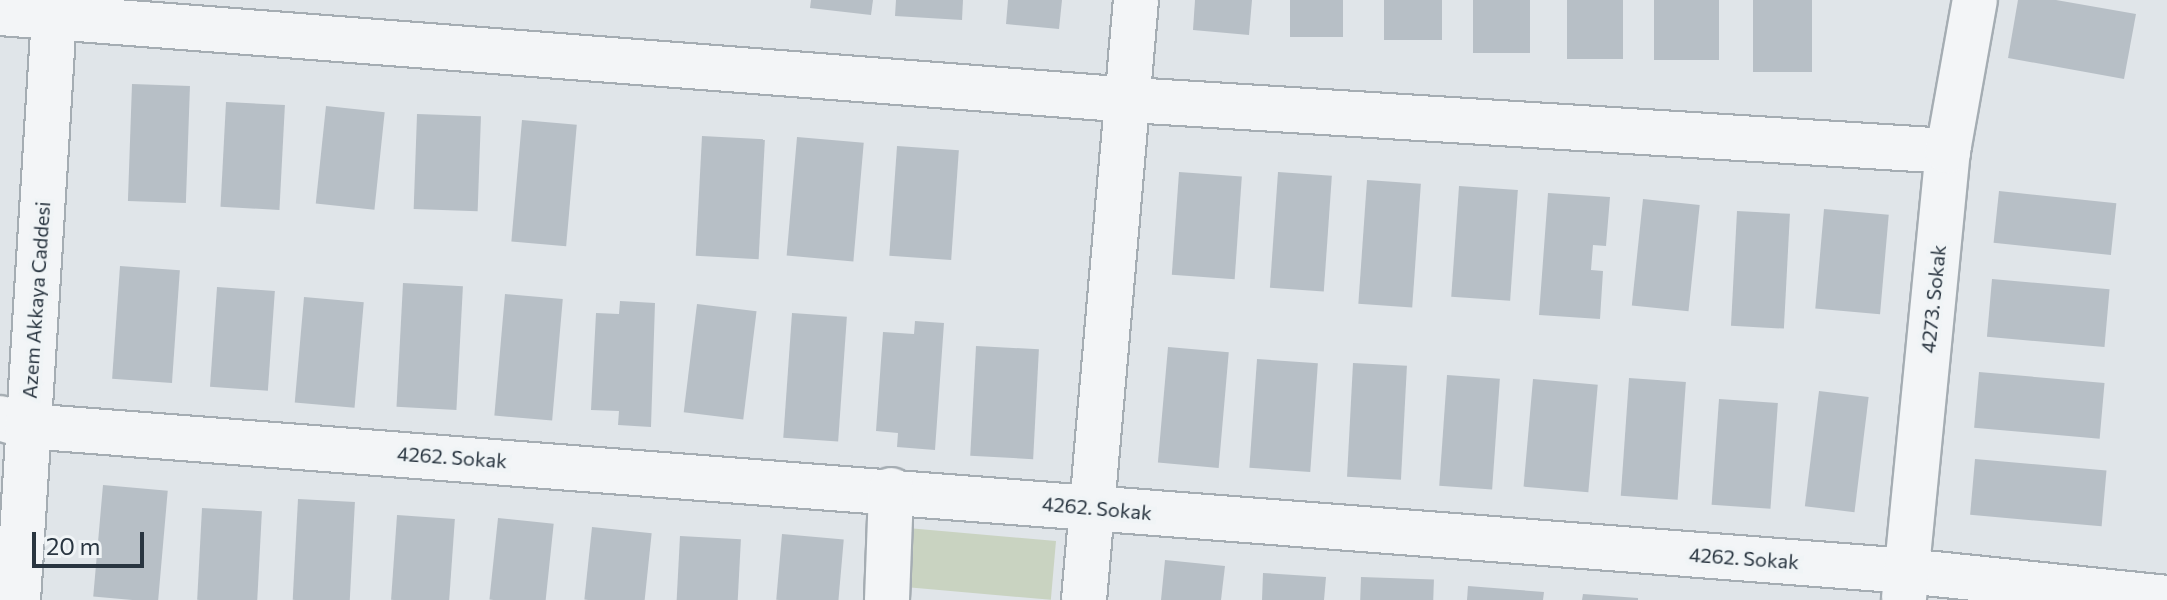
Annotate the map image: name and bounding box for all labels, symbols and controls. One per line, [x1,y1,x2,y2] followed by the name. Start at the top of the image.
[17,201,55,399] street label: Azem Akkaya Caddesi
[1915,244,1951,354] street label: 4273. Sokak
[396,441,508,473] street label: 4262. Sokak
[1041,491,1153,525] street label: 4262. Sokak
[36,516,148,566] scale bar
[46,531,100,560] text: 20 m
[1688,542,1800,574] street label: 4262. Sokak

